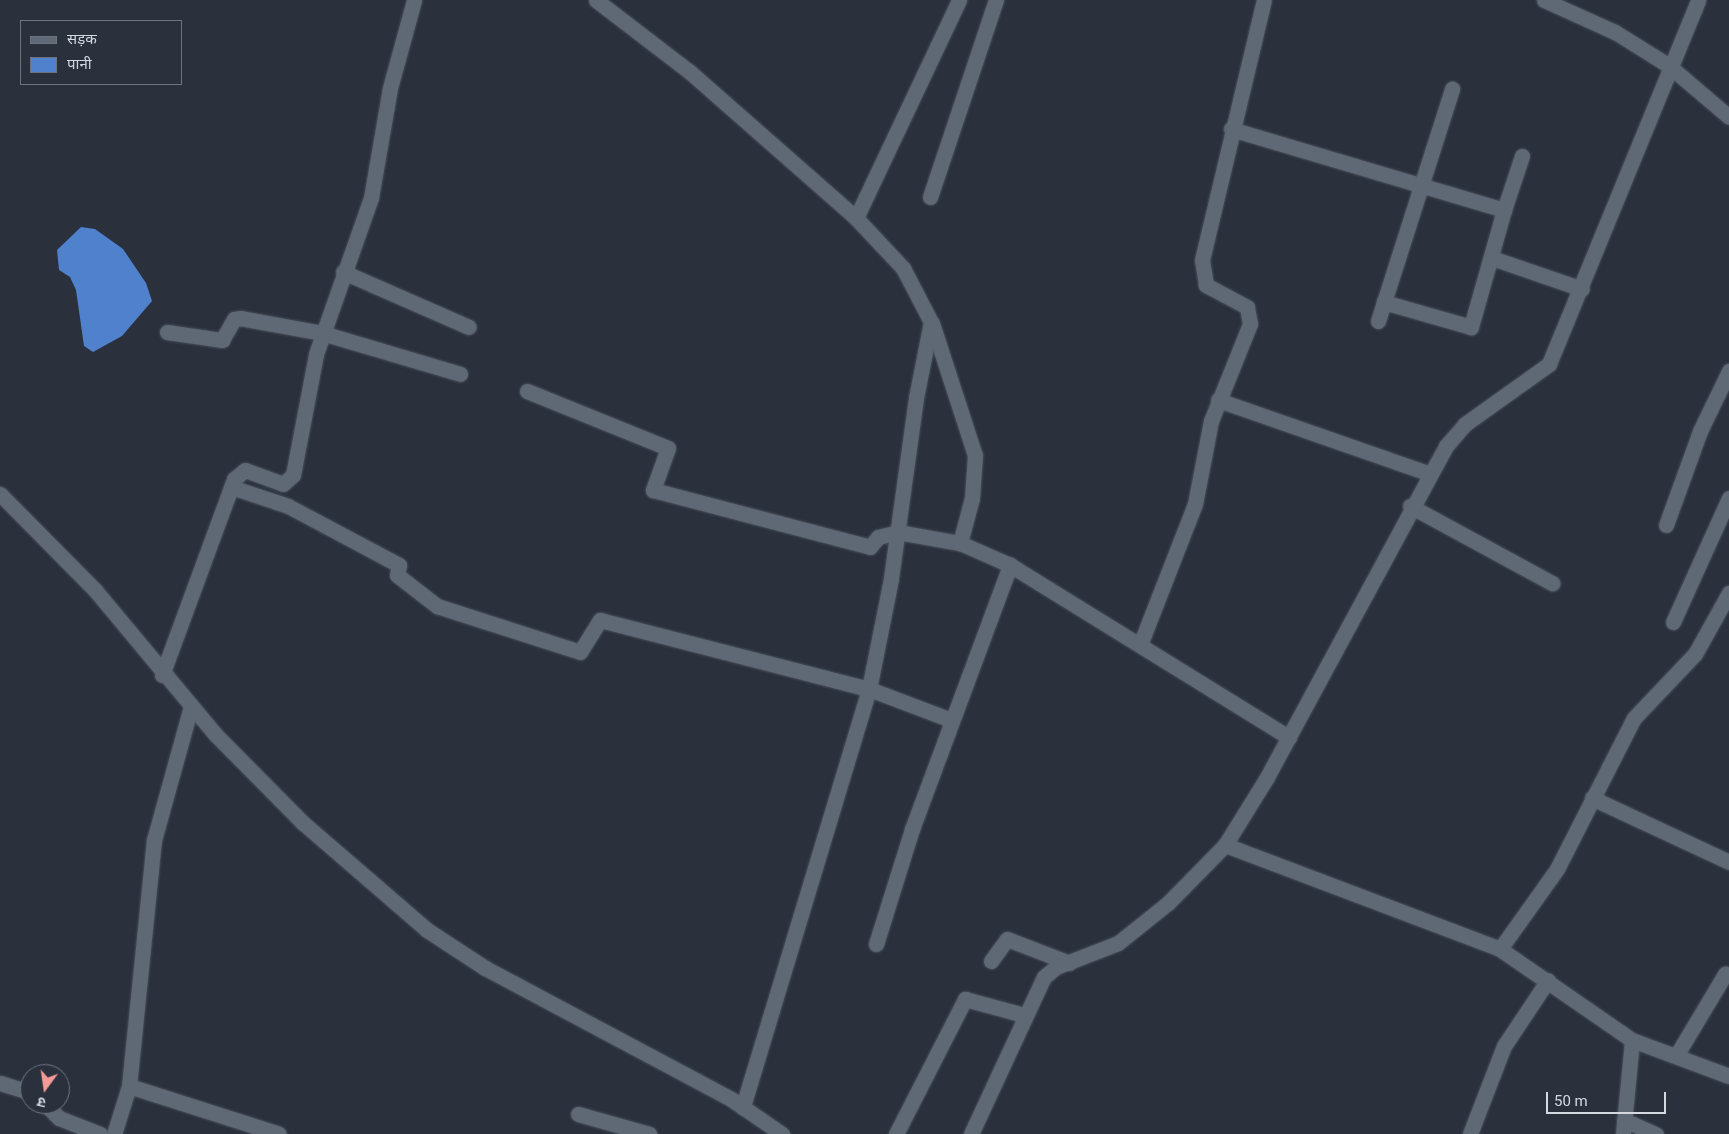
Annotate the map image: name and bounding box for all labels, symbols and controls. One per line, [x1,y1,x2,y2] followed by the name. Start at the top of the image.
[20,20,182,85] legend
[67,30,97,48] text: सड़क
[67,55,92,73] text: पानी
[20,1064,70,1114] north arrow
[1549,1082,1669,1114] scale bar
[1554,1092,1588,1110] text: 50 m
[36,1094,48,1111] text: उ

